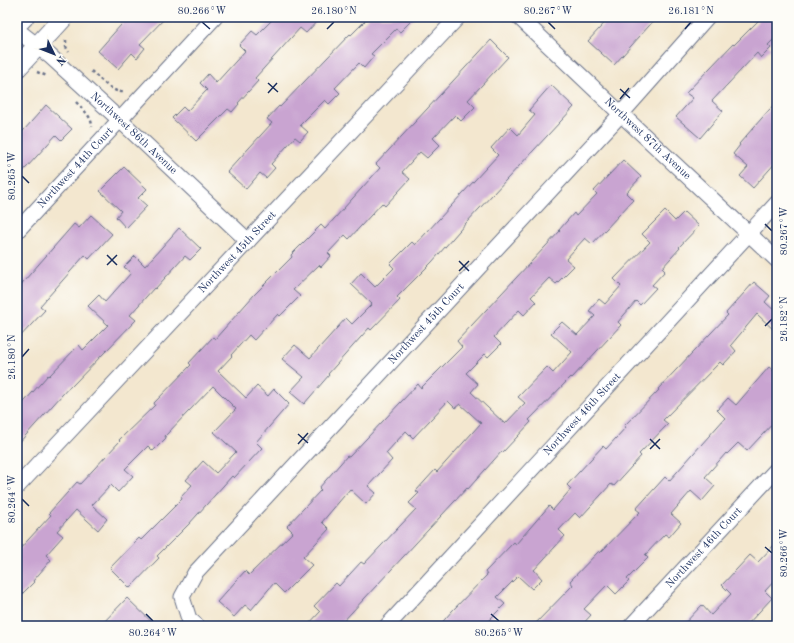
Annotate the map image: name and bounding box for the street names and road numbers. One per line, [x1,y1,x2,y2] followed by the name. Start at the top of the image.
[88,90,179,176] street label: Northwest 86th Avenue
[602,96,693,182] street label: Northwest 87th Avenue
[35,125,116,210] street label: Northwest 44th Court
[196,209,278,295] street label: Northwest 45th Street
[386,281,466,366] street label: Northwest 45th Court
[542,371,623,458] street label: Northwest 46th Street
[664,505,744,590] street label: Northwest 46th Court

